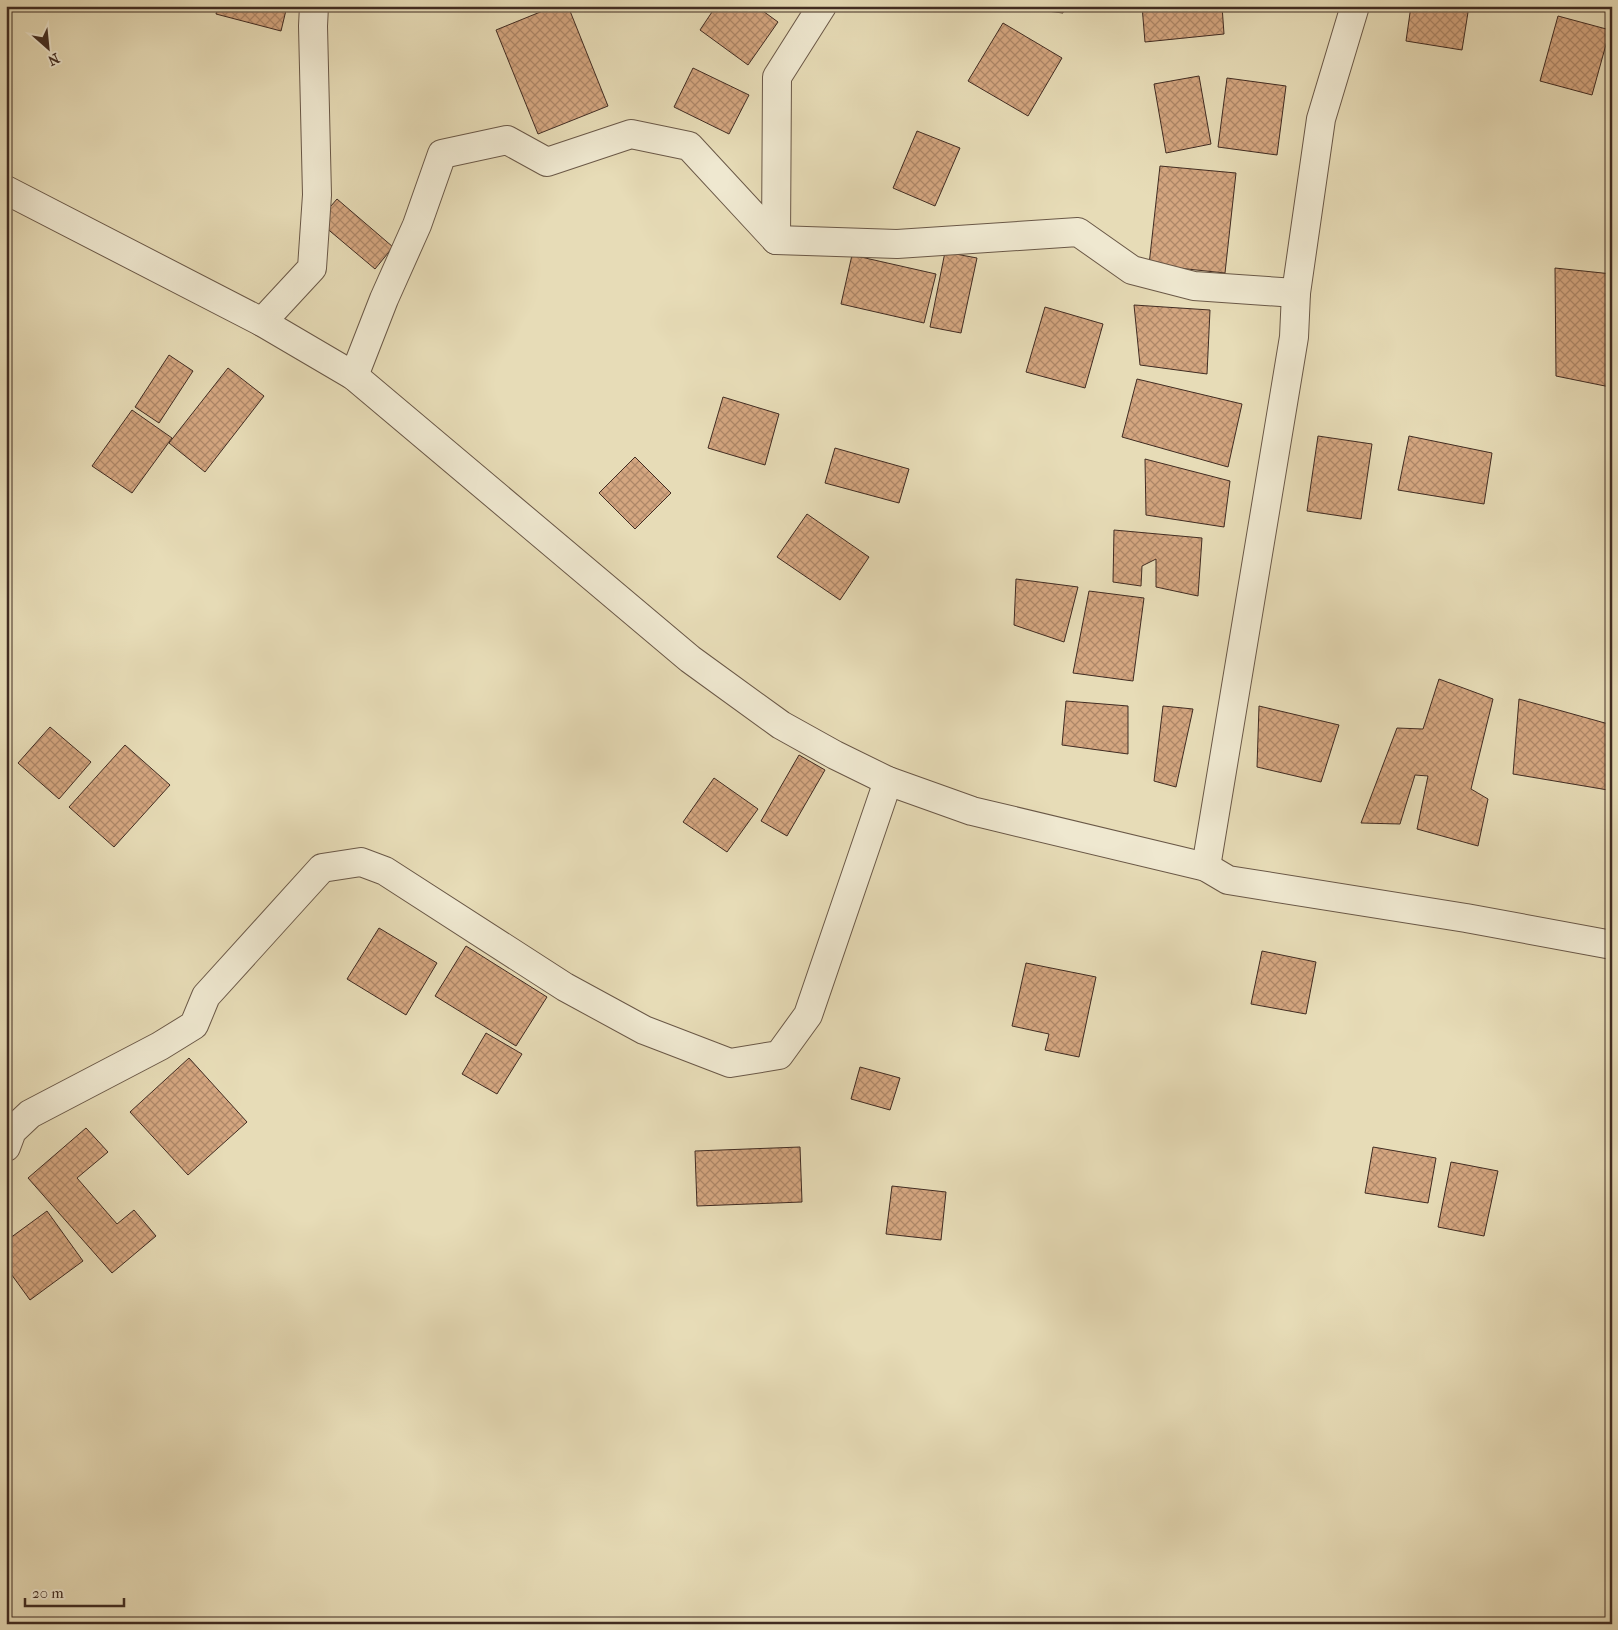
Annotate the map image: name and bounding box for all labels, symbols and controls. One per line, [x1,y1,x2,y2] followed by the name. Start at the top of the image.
[22,22,72,72] north arrow
[45,49,62,69] text: N
[25,1575,124,1607] scale bar
[32,1584,64,1602] text: 20 m

